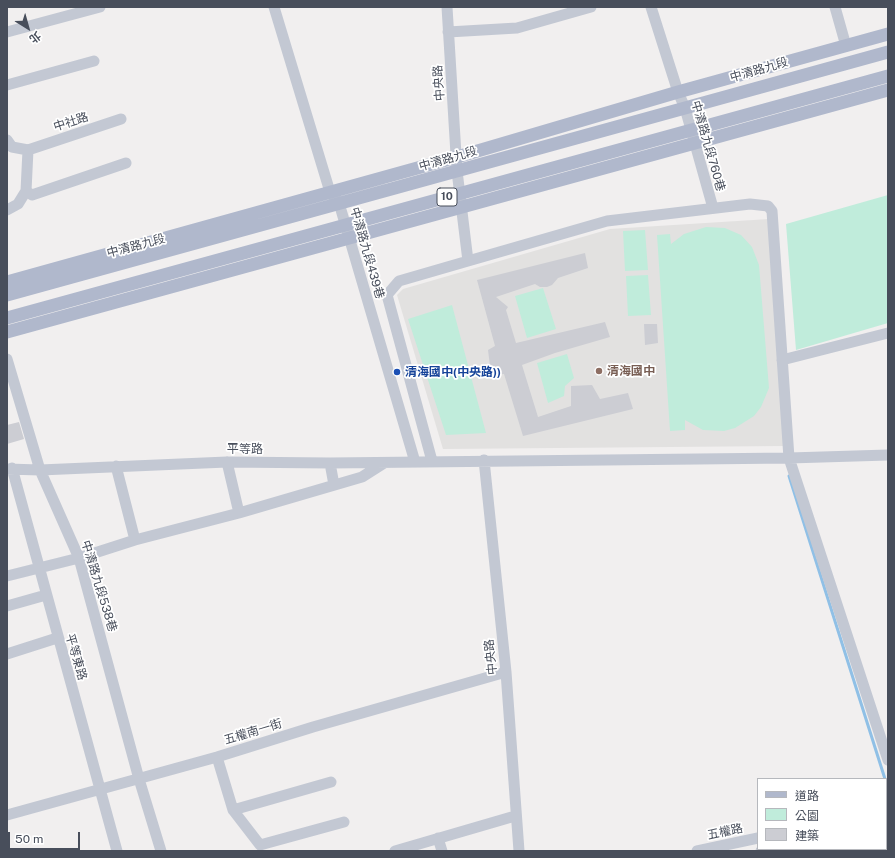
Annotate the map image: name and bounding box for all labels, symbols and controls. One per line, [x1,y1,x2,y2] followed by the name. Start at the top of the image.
[8,8,48,48] north arrow
[27,29,43,46] text: 北
[728,55,790,85] street label: 中清路九段
[431,65,447,101] street label: 中央路
[688,99,728,193] street label: 中清路九段760巷
[52,110,90,134] street label: 中社路
[417,144,479,174] street label: 中清路九段
[437,188,457,206] road number: 10
[347,206,387,300] street label: 中清路九段439巷
[105,231,167,261] street label: 中清路九段
[607,364,655,378] place label: 清海國中
[405,365,501,379] place label: 清海國中(中央路))
[594,366,604,376] marker: 清海國中
[392,367,402,377] marker: 清海國中(中央路))
[227,442,263,456] street label: 平等路
[78,539,120,633] street label: 中清路九段538巷
[62,632,90,682] street label: 平等東路
[482,638,500,676] street label: 中央路
[222,716,284,748] street label: 五權南一街
[757,778,887,850] legend
[795,789,819,803] text: 道路
[795,809,819,823] text: 公園
[706,821,744,843] street label: 五權路
[10,824,82,850] scale bar
[795,829,819,843] text: 建築
[15,832,43,846] text: 50 m

